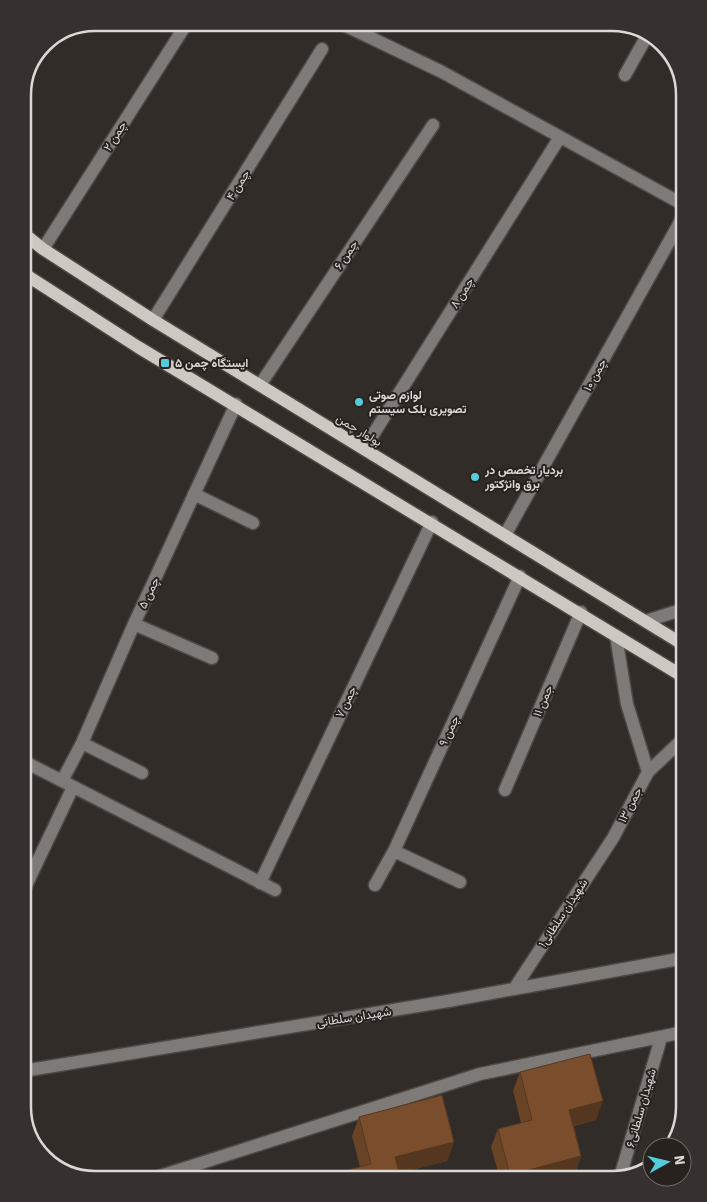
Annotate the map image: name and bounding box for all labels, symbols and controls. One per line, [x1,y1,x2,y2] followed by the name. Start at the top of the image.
[100,119,130,154] street label: چمن ۲
[223,167,254,203] street label: چمن ۴
[331,238,362,273] street label: چمن ۶
[447,275,478,311] street label: چمن ۸
[175,356,248,371] place label: ایستگاه چمن ۵
[580,356,610,394] street label: چمن ۱۰
[159,357,171,369] marker: ایستگاه چمن ۵
[369,388,467,417] place label: لوازم صوتی تصویری بلک سیستم
[353,396,365,408] marker: لوازم صوتی تصویری بلک سیستم
[333,411,384,450] street label: بولوار چمن
[484,463,564,492] place label: بردیار تخصص در برق وانژکتور
[469,471,481,483] marker: بردیار تخصص در برق وانژکتور
[136,575,163,611] street label: چمن ۵
[530,683,557,719] street label: جمن ۱۱
[332,684,360,720] street label: چمن ۷
[436,714,463,749] street label: چمن ۹
[615,785,646,825] street label: جمن ۱۳
[536,876,591,950] street label: شهیدان سلطانی۱
[316,1004,393,1031] street label: شهیدان سلطانی
[623,1067,660,1149] street label: شهیدان سلطانی۶
[642,1137,692,1187] north arrow
[670,1154,688,1166] text: N

